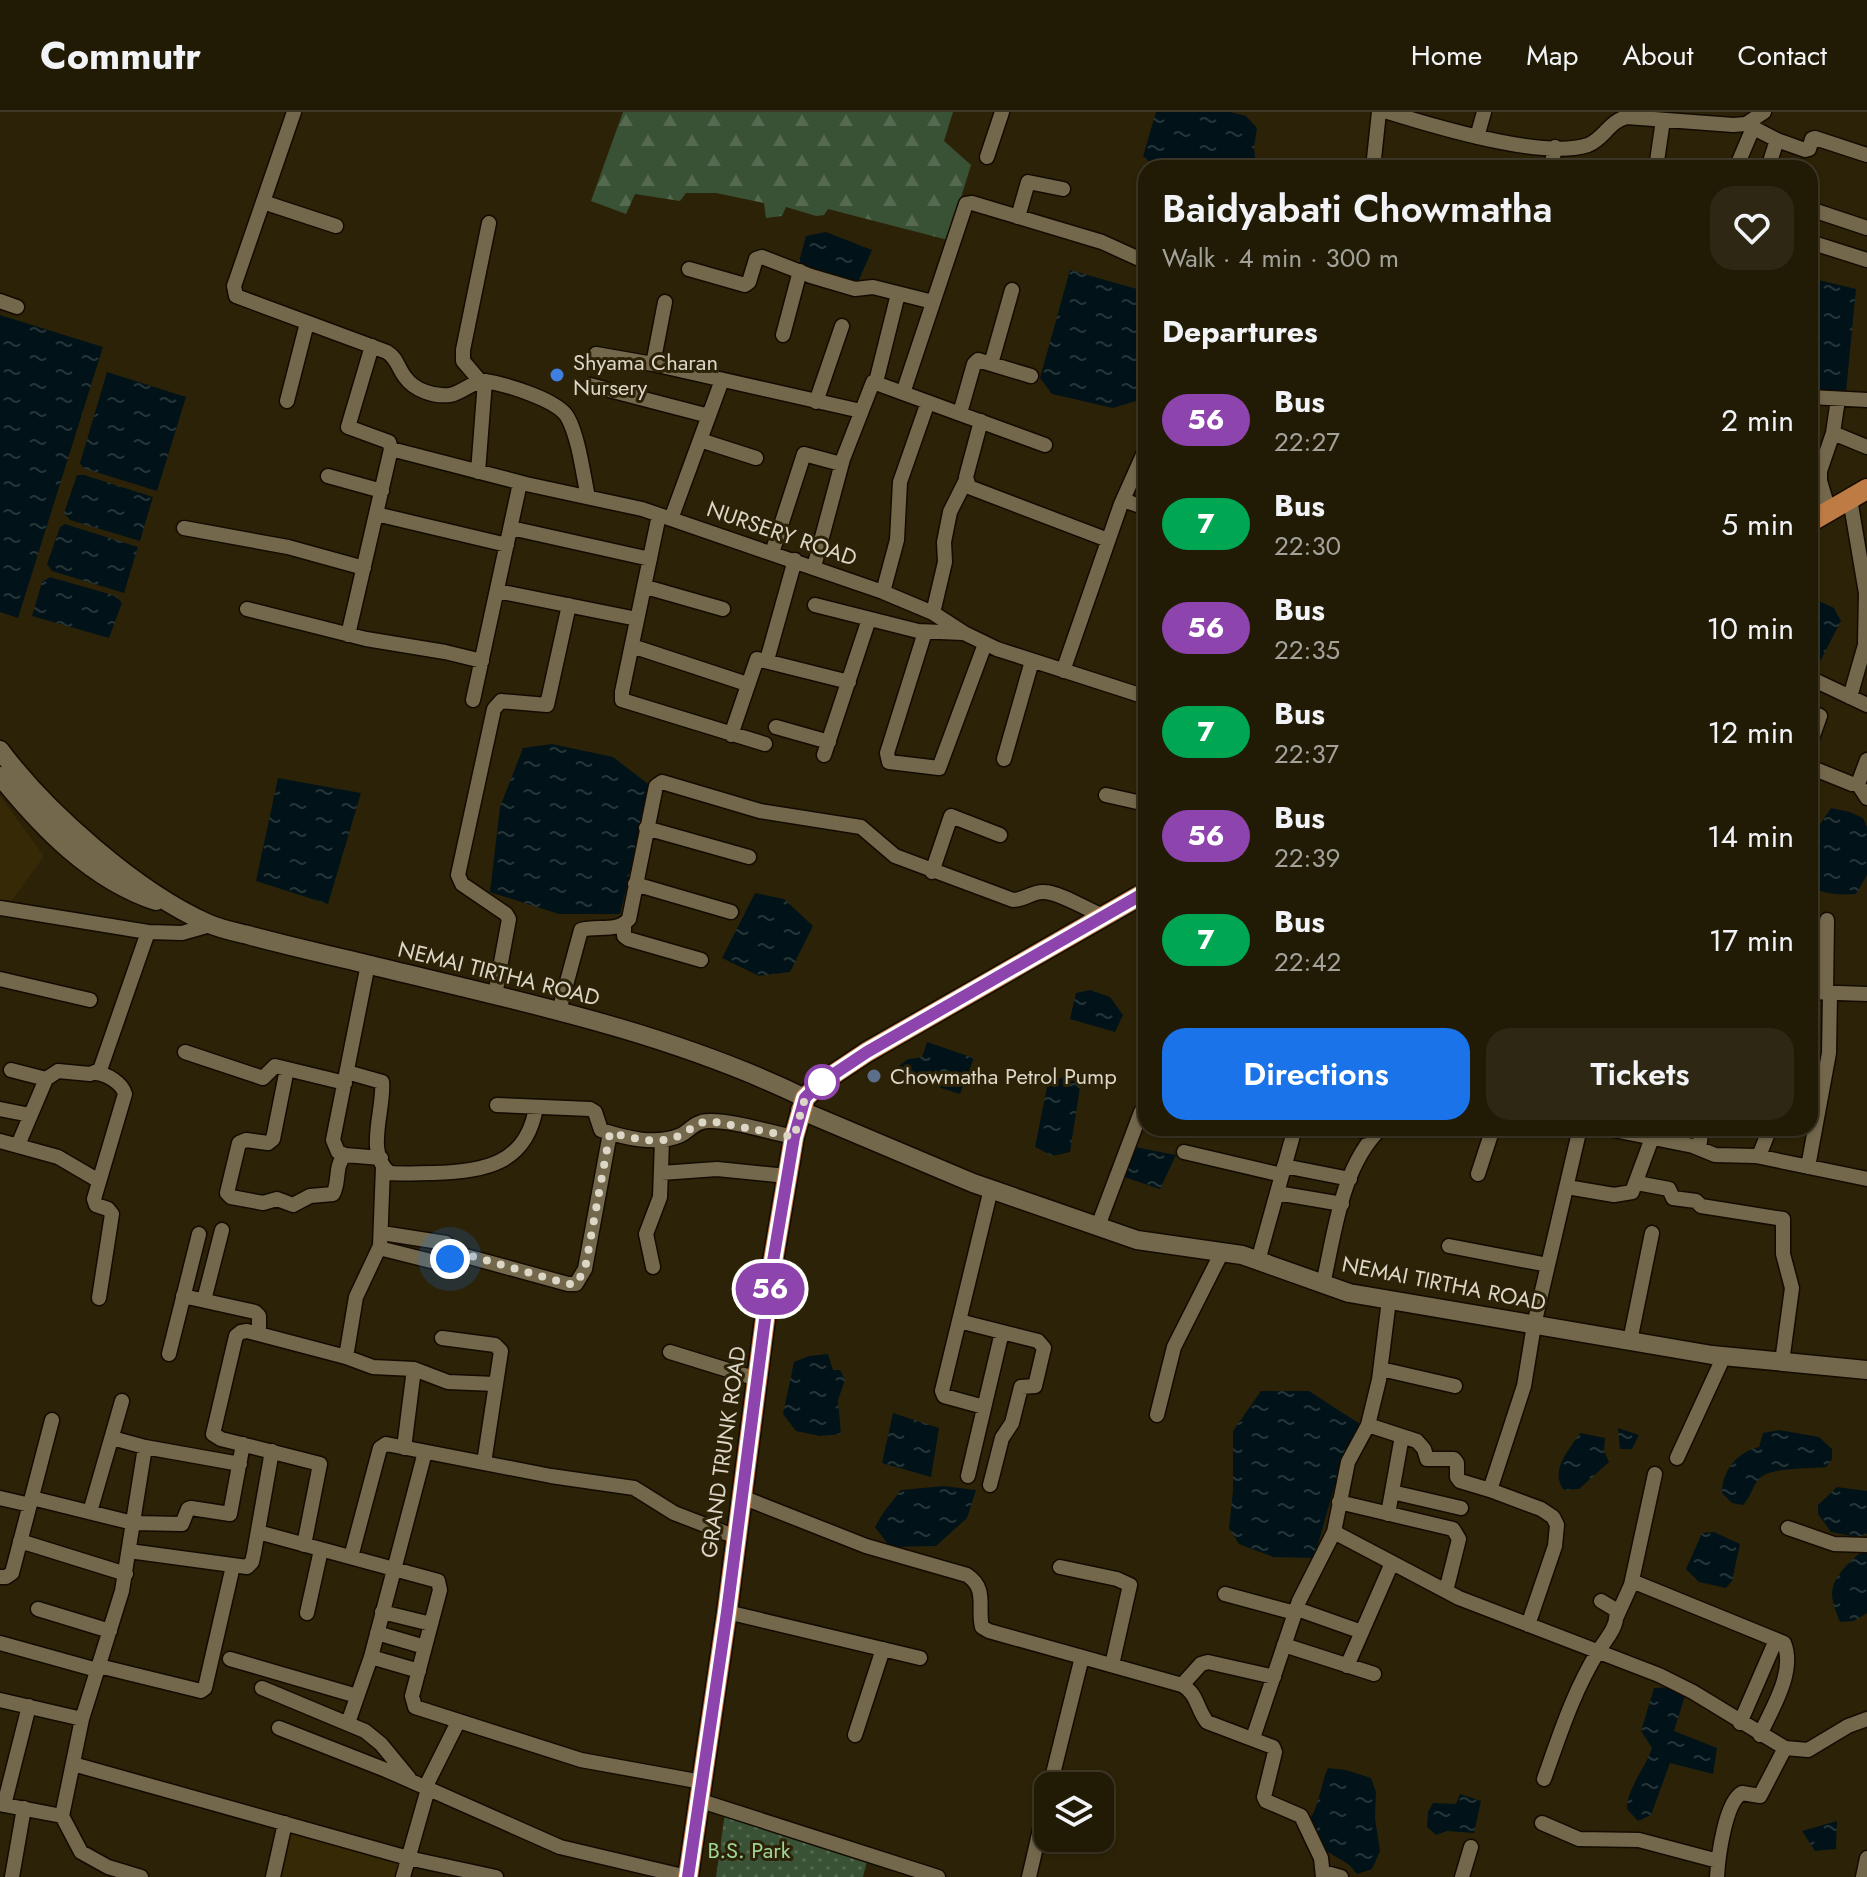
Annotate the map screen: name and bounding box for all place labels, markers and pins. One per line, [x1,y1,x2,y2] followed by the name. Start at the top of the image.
[573,346,718,403] place label: Shyama Charan Nursery
[548,366,566,384] marker: Shyama Charan Nursery
[890,1060,1117,1092] place label: Chowmatha Petrol Pump
[805,1065,839,1099] unlabelled marker
[865,1067,883,1085] marker: Chowmatha Petrol Pump

